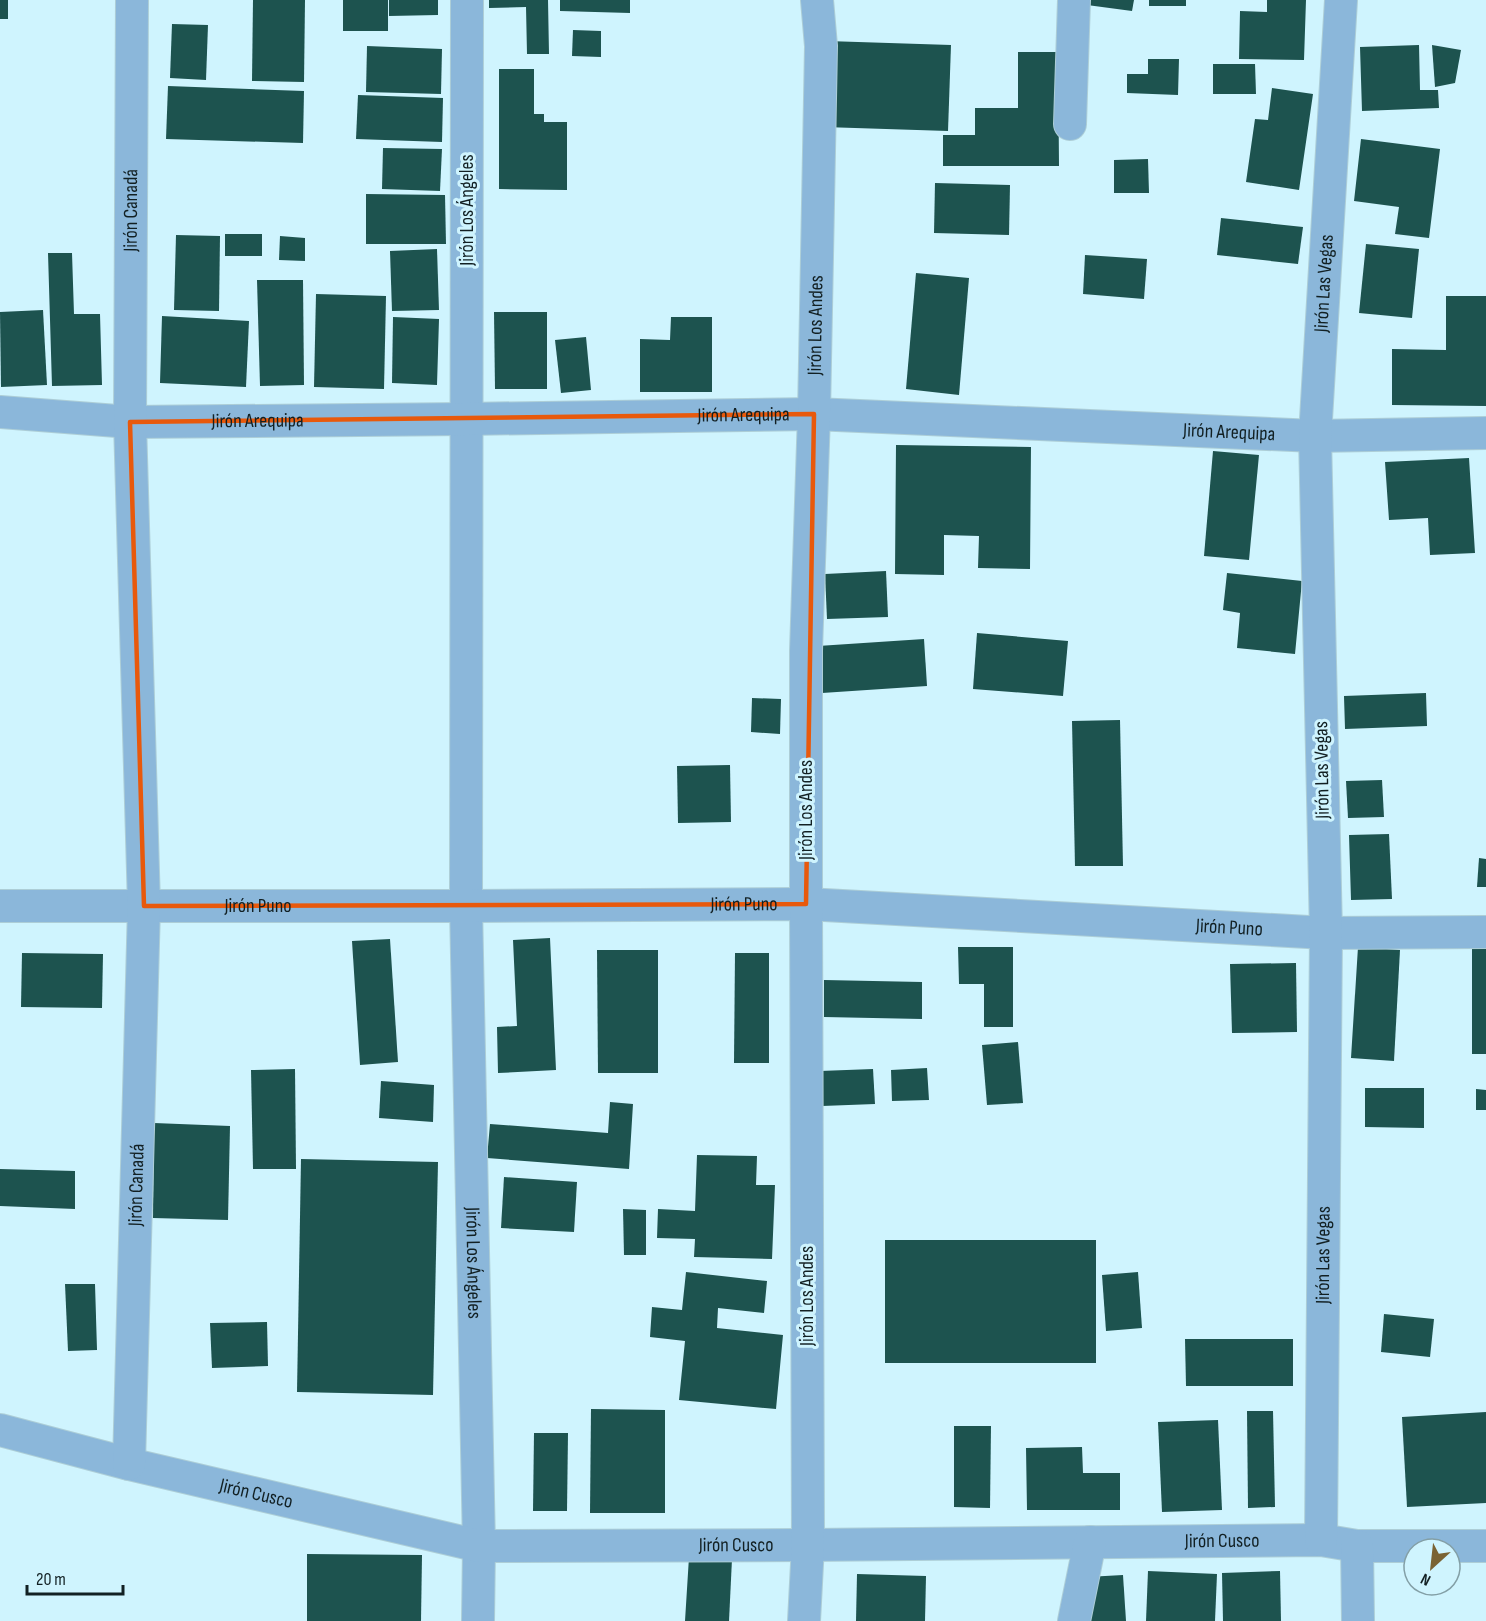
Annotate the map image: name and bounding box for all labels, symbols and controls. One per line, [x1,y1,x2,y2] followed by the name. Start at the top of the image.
[455,154,479,267] street label: Jirón Los Ángeles
[119,169,143,253] street label: Jirón Canadá
[1309,234,1339,334] street label: Jirón Las Vegas
[803,275,829,377] street label: Jirón Los Andes
[696,402,790,428] street label: Jirón Arequipa
[210,408,304,433] street label: Jirón Arequipa
[1182,418,1276,446] street label: Jirón Arequipa
[1309,721,1335,820] street label: Jirón Las Vegas
[794,760,818,861] street label: Jirón Los Andes
[709,892,778,917] street label: Jirón Puno
[223,894,292,918] street label: Jirón Puno
[1194,914,1263,941] street label: Jirón Puno
[123,1143,150,1228] street label: Jirón Canadá
[460,1206,486,1319] street label: Jirón Los Ángeles
[1311,1206,1336,1305] street label: Jirón Las Vegas
[795,1246,819,1347] street label: Jirón Los Andes
[216,1473,295,1514] street label: Jirón Cusco
[1184,1529,1260,1553] street label: Jirón Cusco
[698,1533,774,1557] street label: Jirón Cusco
[1402,1537,1462,1597] north arrow
[27,1558,123,1596] scale bar
[36,1569,66,1590] text: 20 m
[1418,1569,1434,1589] text: N

